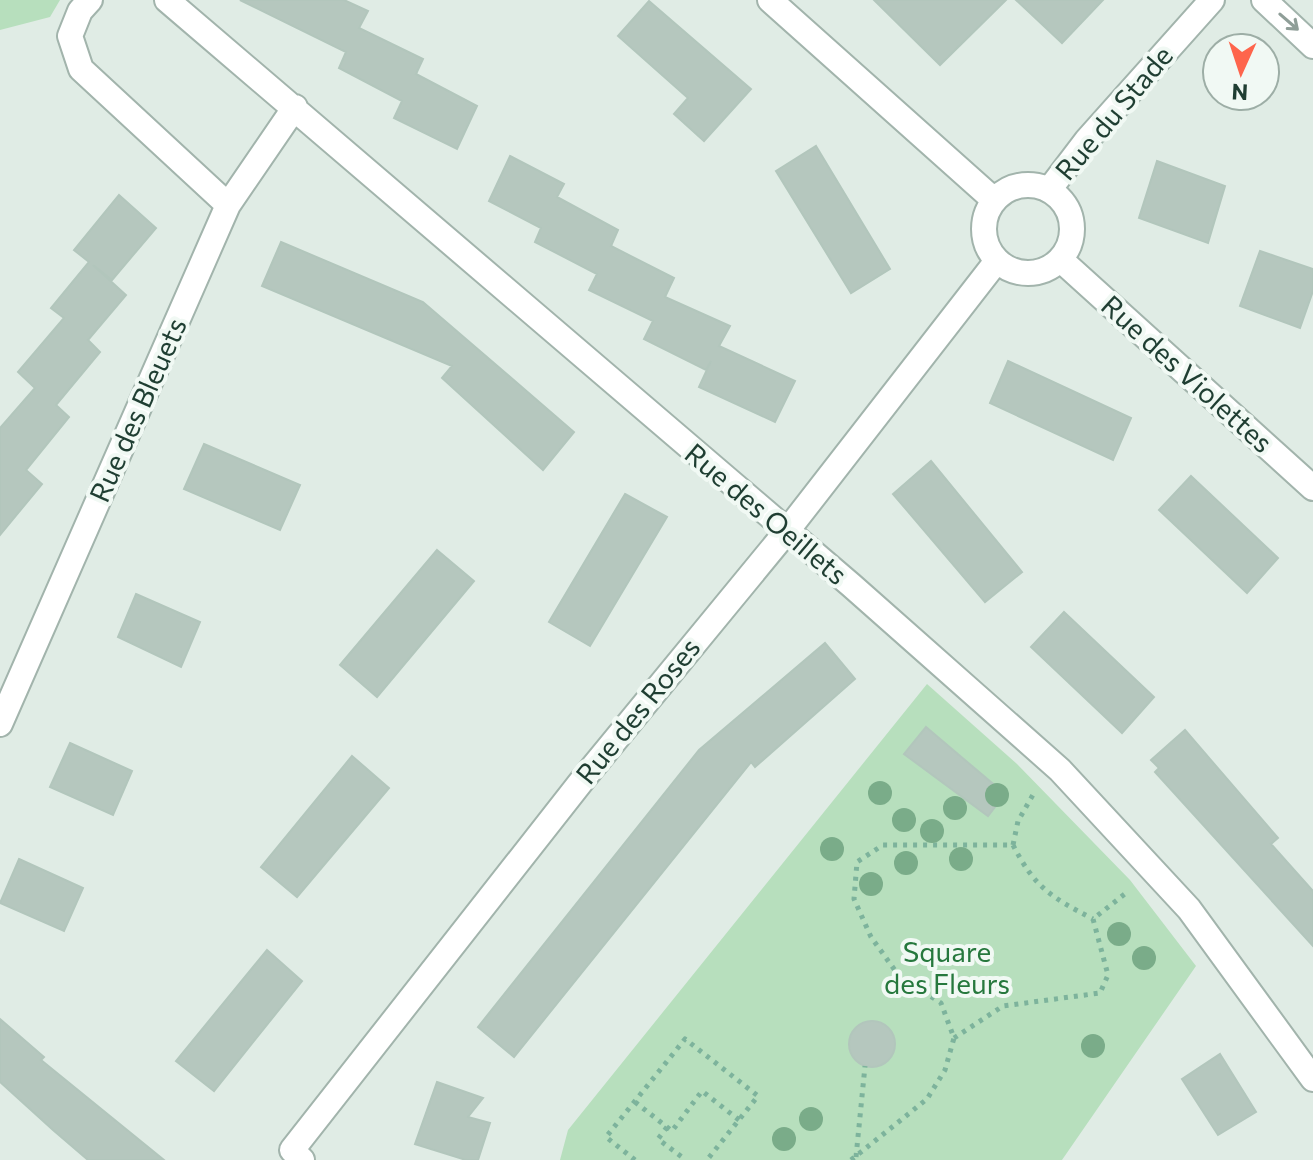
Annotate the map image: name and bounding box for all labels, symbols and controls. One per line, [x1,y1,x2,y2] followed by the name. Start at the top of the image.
[1279,13,1299,31] one-way arrow
[1201,32,1281,112] north arrow
[1047,38,1179,186] street label: Rue du Stade
[1231,79,1249,106] text: N
[1095,288,1280,459] street label: Rue des Violettes
[81,312,193,507] street label: Rue des Bleuets
[679,436,855,591] street label: Rue des Oeillets
[568,631,706,790] street label: Rue des Roses
[884,934,1010,1000] park label: Square des Fleurs

